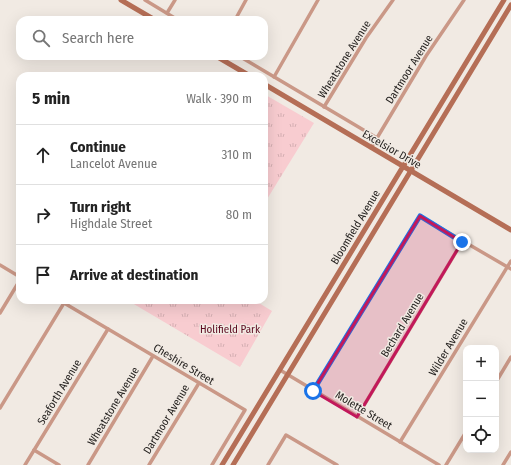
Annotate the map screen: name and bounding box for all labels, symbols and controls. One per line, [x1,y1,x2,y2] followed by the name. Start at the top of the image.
[16,16,268,60] search box
[315,18,374,101] street label: Wheatstone Avenue
[30,27,52,49] icon: search
[62,29,134,47] text: Search here
[383,32,436,106] street label: Dartmoor Avenue
[32,88,70,109] text: 5 min
[186,91,252,106] text: Walk · 390 m
[360,127,423,171] street label: Excelsior Drive
[70,138,126,156] text: Continue
[32,144,54,166] icon: ahead
[222,147,252,162] text: 310 m
[70,156,157,171] text: Lancelot Avenue
[328,188,383,267] street label: Bloomfield Avenue
[70,198,131,216] text: Turn right
[32,204,54,226] icon: right
[226,207,252,222] text: 80 m
[70,216,152,231] text: Highdale Street
[453,233,471,251] route end
[32,264,54,286] icon: arrive
[70,266,198,284] text: Arrive at destination
[378,291,427,360] street label: Bechard Avenue
[426,316,471,378] street label: Wilder Avenue
[200,323,261,336] park label: Holifield Park
[151,341,217,388] street label: Cheshire Street
[463,345,499,453] map controls
[463,345,499,381] button: +
[35,357,84,427] street label: Seaforth Avenue
[85,365,142,448] street label: Wheatstone Avenue
[463,381,499,417] button: −
[141,382,192,456] street label: Dartmoor Avenue
[304,382,322,400] route start
[333,388,395,433] street label: Molette Street
[463,417,499,453] button: locate

